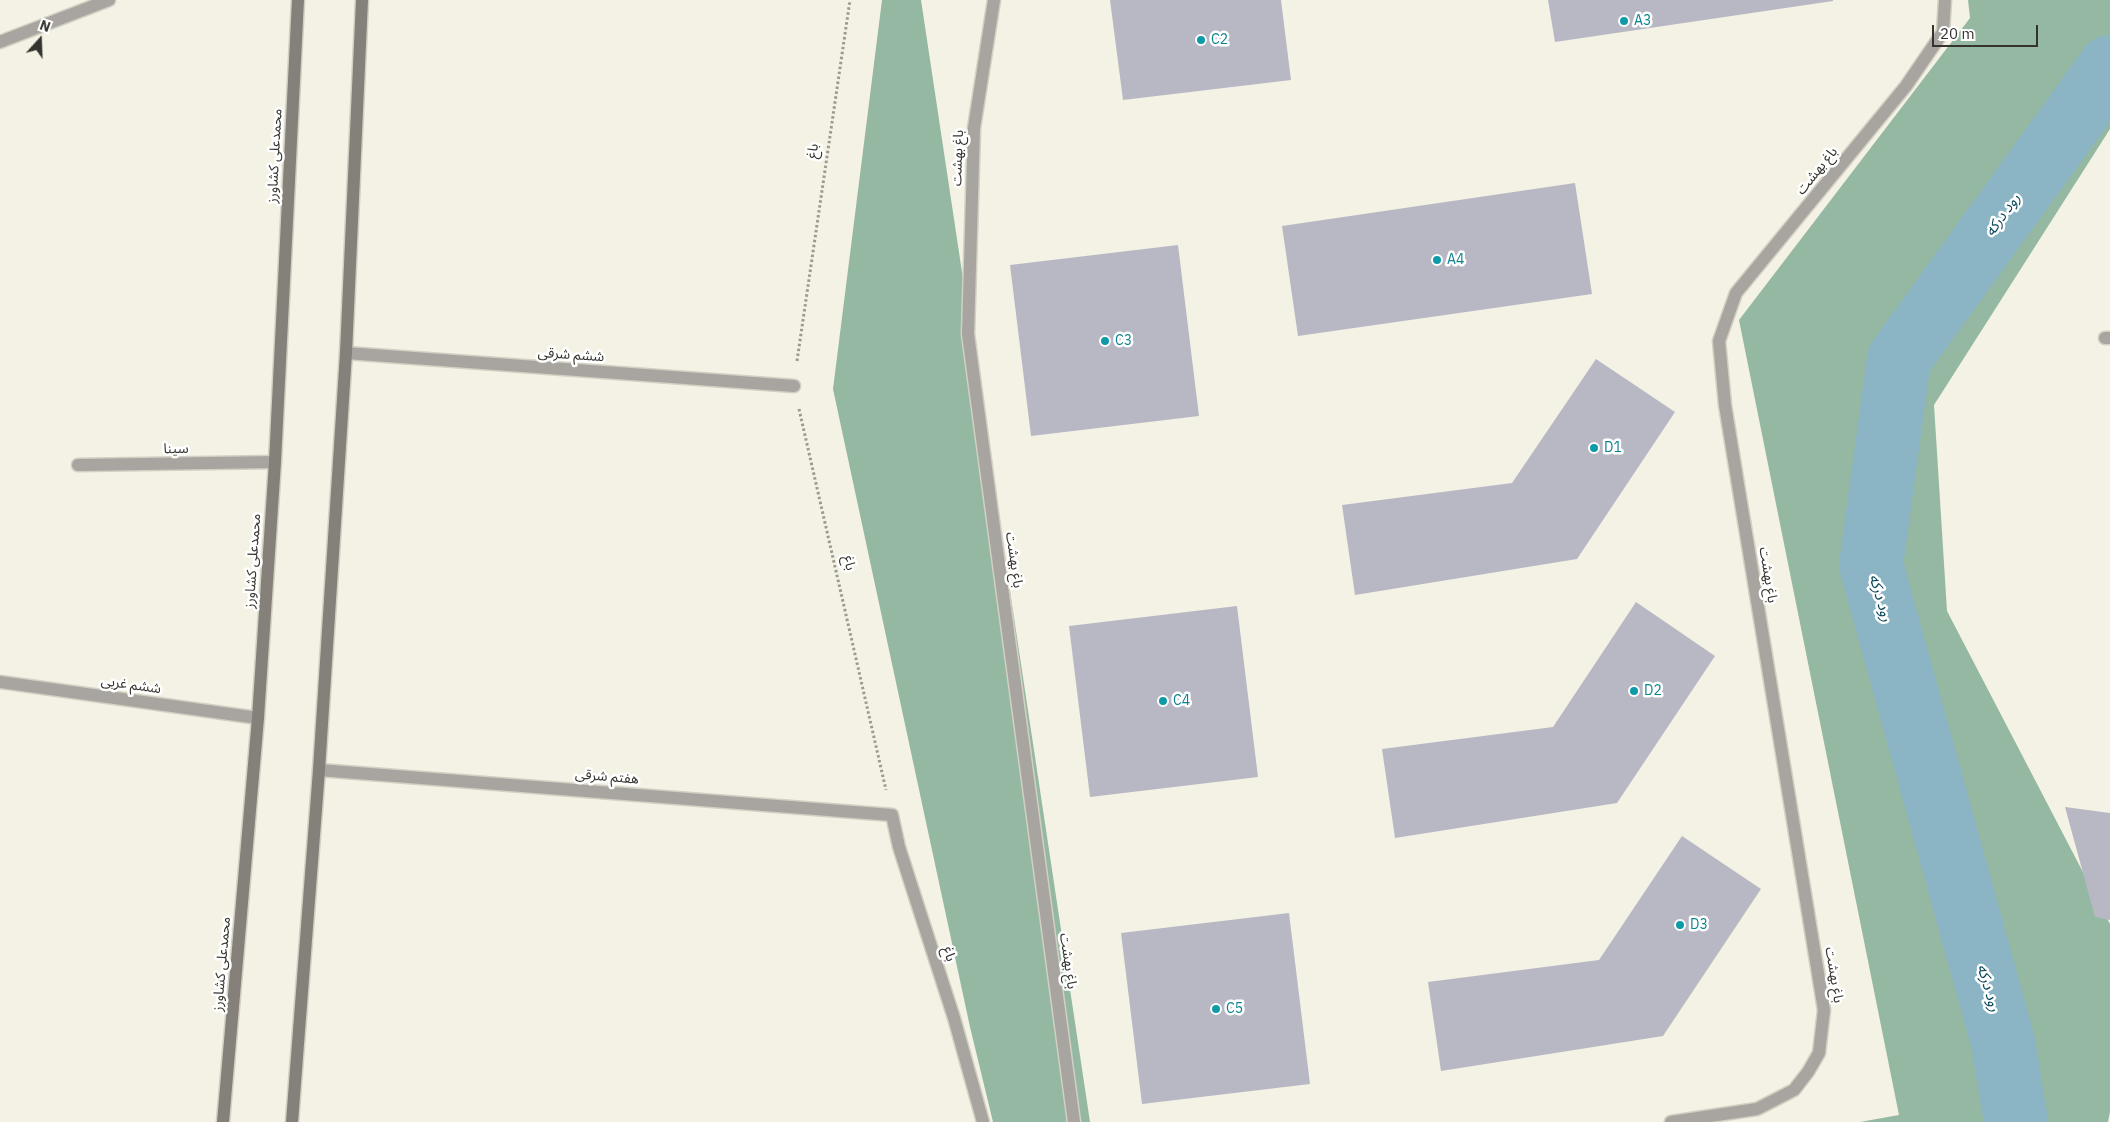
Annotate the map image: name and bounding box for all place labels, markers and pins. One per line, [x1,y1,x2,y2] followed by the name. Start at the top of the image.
[1634,13,1651,29] place label: A3
[1618,15,1630,27] marker: A3
[1211,32,1228,48] place label: C2
[1195,34,1207,46] marker: C2
[1447,252,1464,268] place label: A4
[1431,254,1443,266] marker: A4
[1115,333,1132,349] place label: C3
[1099,335,1111,347] marker: C3
[1604,440,1622,456] place label: D1
[1588,442,1600,454] marker: D1
[1644,683,1662,699] place label: D2
[1628,685,1640,697] marker: D2
[1173,693,1190,709] place label: C4
[1157,695,1169,707] marker: C4
[1690,917,1708,933] place label: D3
[1674,919,1686,931] marker: D3
[1226,1001,1243,1017] place label: C5
[1210,1003,1222,1015] marker: C5

